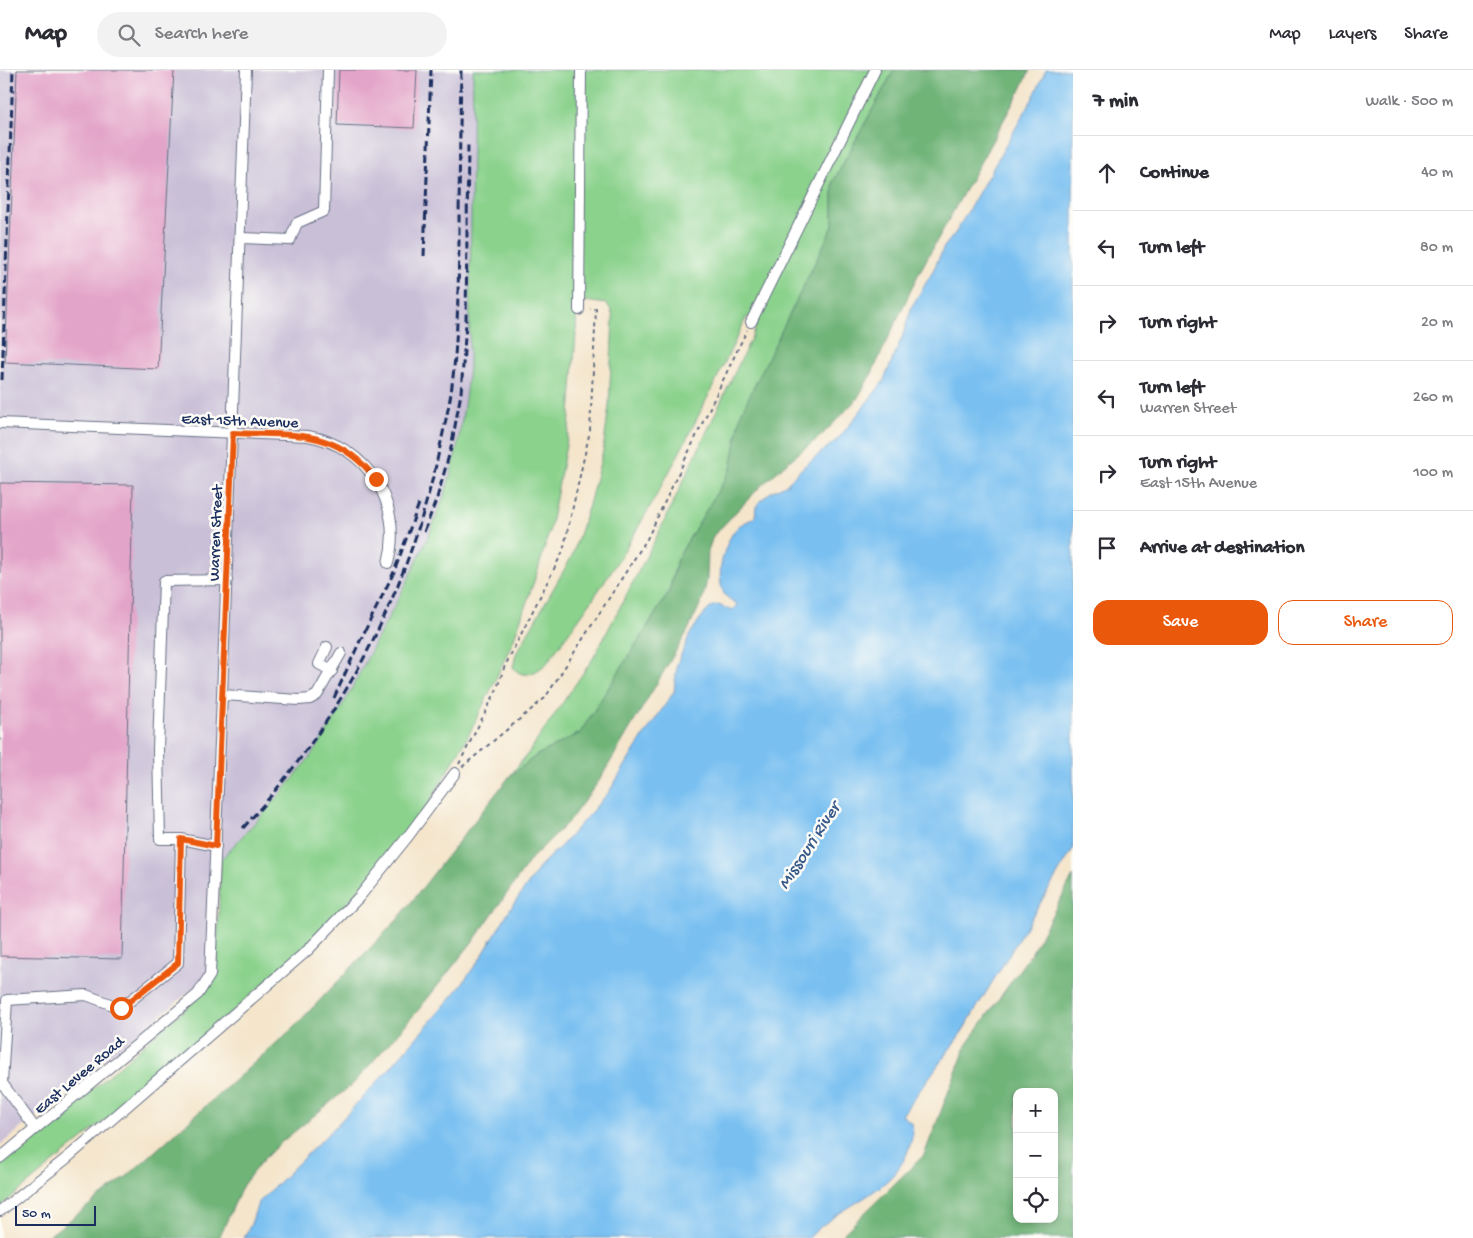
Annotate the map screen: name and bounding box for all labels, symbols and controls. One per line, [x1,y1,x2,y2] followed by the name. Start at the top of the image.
[97,12,447,57] search box
[25,20,67,49] text: Map
[115,21,143,49] icon: search
[155,23,248,46] text: Search here
[1269,24,1301,45] text: Map
[1329,24,1376,45] text: Layers
[1404,24,1448,45] text: Share
[1093,90,1138,115] text: 7 min
[1366,93,1453,112] text: Walk · 500 m
[1093,159,1121,187] icon: ahead
[1140,162,1209,185] text: Continue
[1421,164,1453,183] text: 40 m
[1093,234,1121,262] icon: left
[1140,237,1204,260] text: Turn left
[1420,239,1453,258] text: 80 m
[1093,309,1121,337] icon: right
[1140,312,1216,335] text: Turn right
[1421,314,1453,333] text: 20 m
[1140,377,1204,400] text: Turn left
[1093,384,1121,412] icon: left
[1413,389,1453,408] text: 260 m
[1140,400,1236,419] text: Warren Street
[181,411,299,434] street label: East 15th Avenue
[1140,452,1216,475] text: Turn right
[1093,459,1121,487] icon: right
[1413,464,1453,483] text: 100 m
[365,468,388,491] route end
[1140,475,1257,494] text: East 15th Avenue
[206,483,229,581] street label: Warren Street
[1093,534,1121,562] icon: arrive
[1140,537,1304,560] text: Arrive at destination
[1093,600,1268,645] button: Save
[1278,600,1453,645] button: Share
[774,796,848,894] water label: Missouri River
[110,997,133,1020] route start
[31,1033,130,1120] street label: East Levee Road
[1013,1088,1058,1223] map controls
[1013,1088,1058,1133] button: +
[1013,1133,1058,1178] button: −
[1013,1178,1058,1223] button: locate
[15,1203,96,1226] scale bar
[22,1206,51,1223] text: 50 m

